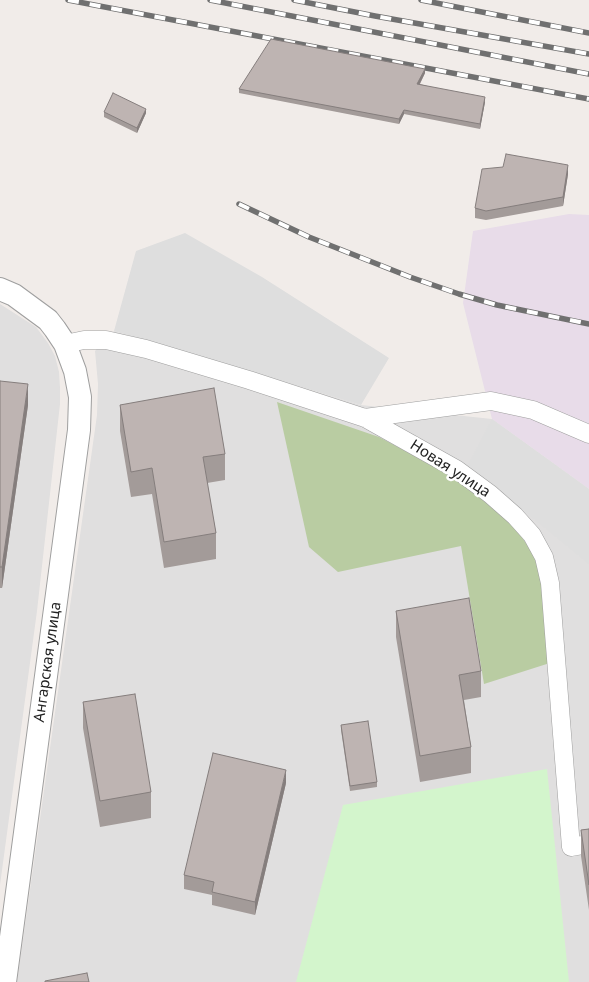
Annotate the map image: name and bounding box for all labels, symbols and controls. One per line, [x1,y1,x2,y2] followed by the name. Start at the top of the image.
[407,436,493,502] street label: Новая улица
[31,601,65,723] street label: Ангарская улица

